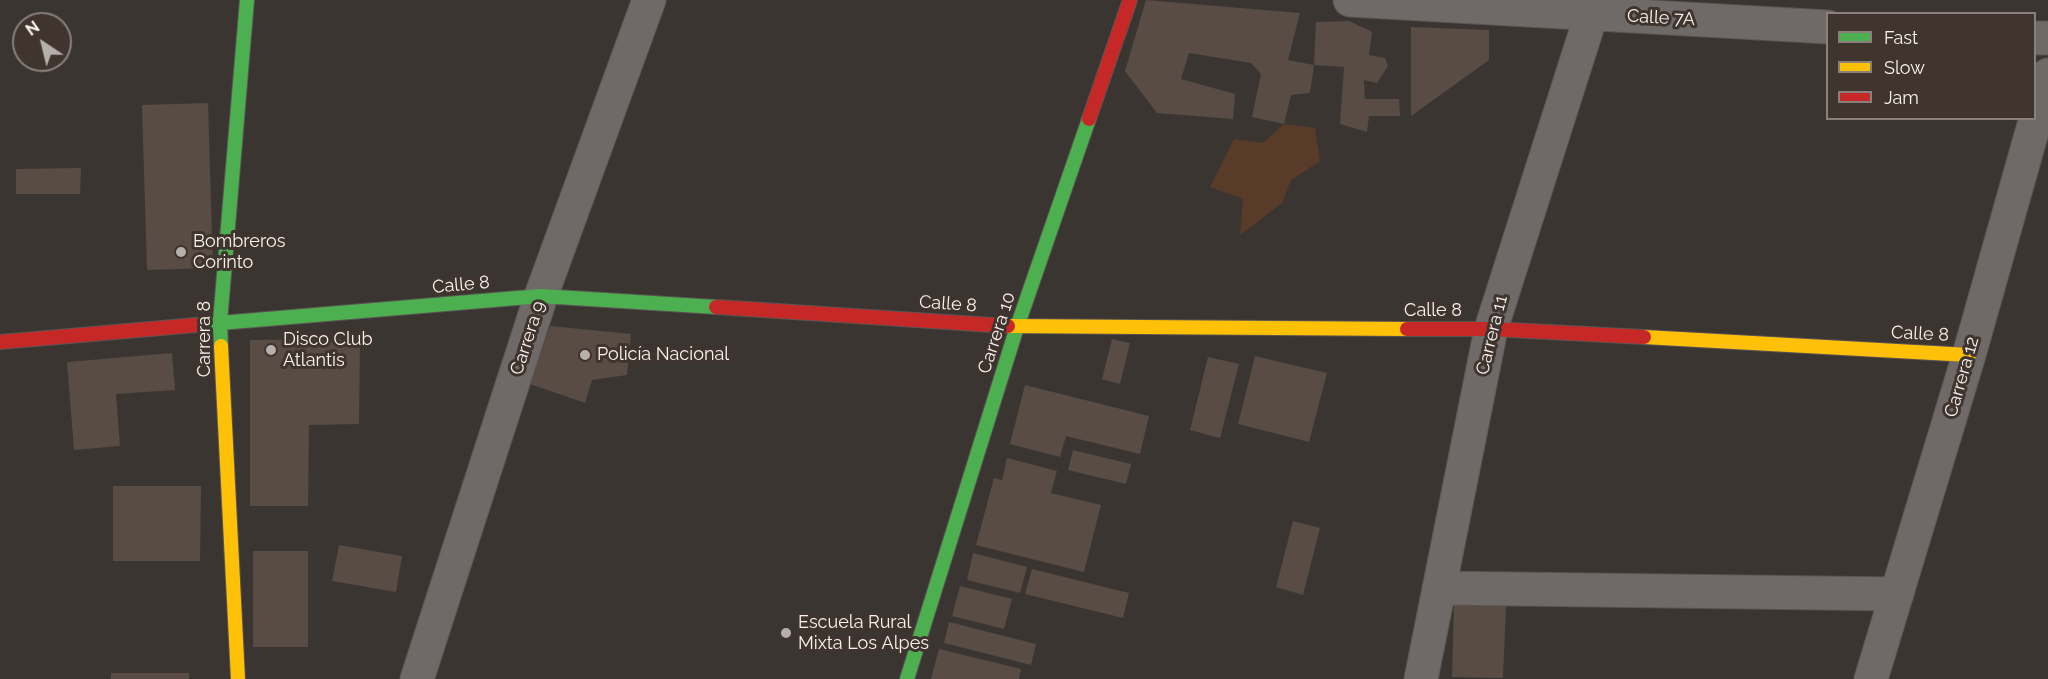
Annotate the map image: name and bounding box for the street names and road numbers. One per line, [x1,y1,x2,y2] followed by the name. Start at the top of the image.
[1626,5,1696,31] street label: Calle 7A
[431,272,491,298] street label: Calle 8
[974,289,1020,377] street label: Carrera 10
[918,291,978,317] street label: Calle 8
[1472,293,1512,377] street label: Carrera 11
[506,298,550,378] street label: Carrera 9
[1404,300,1462,322] street label: Calle 8
[194,301,216,377] street label: Carrera 8
[1891,322,1949,346] street label: Calle 8
[1940,334,1984,420] street label: Carrera 12

